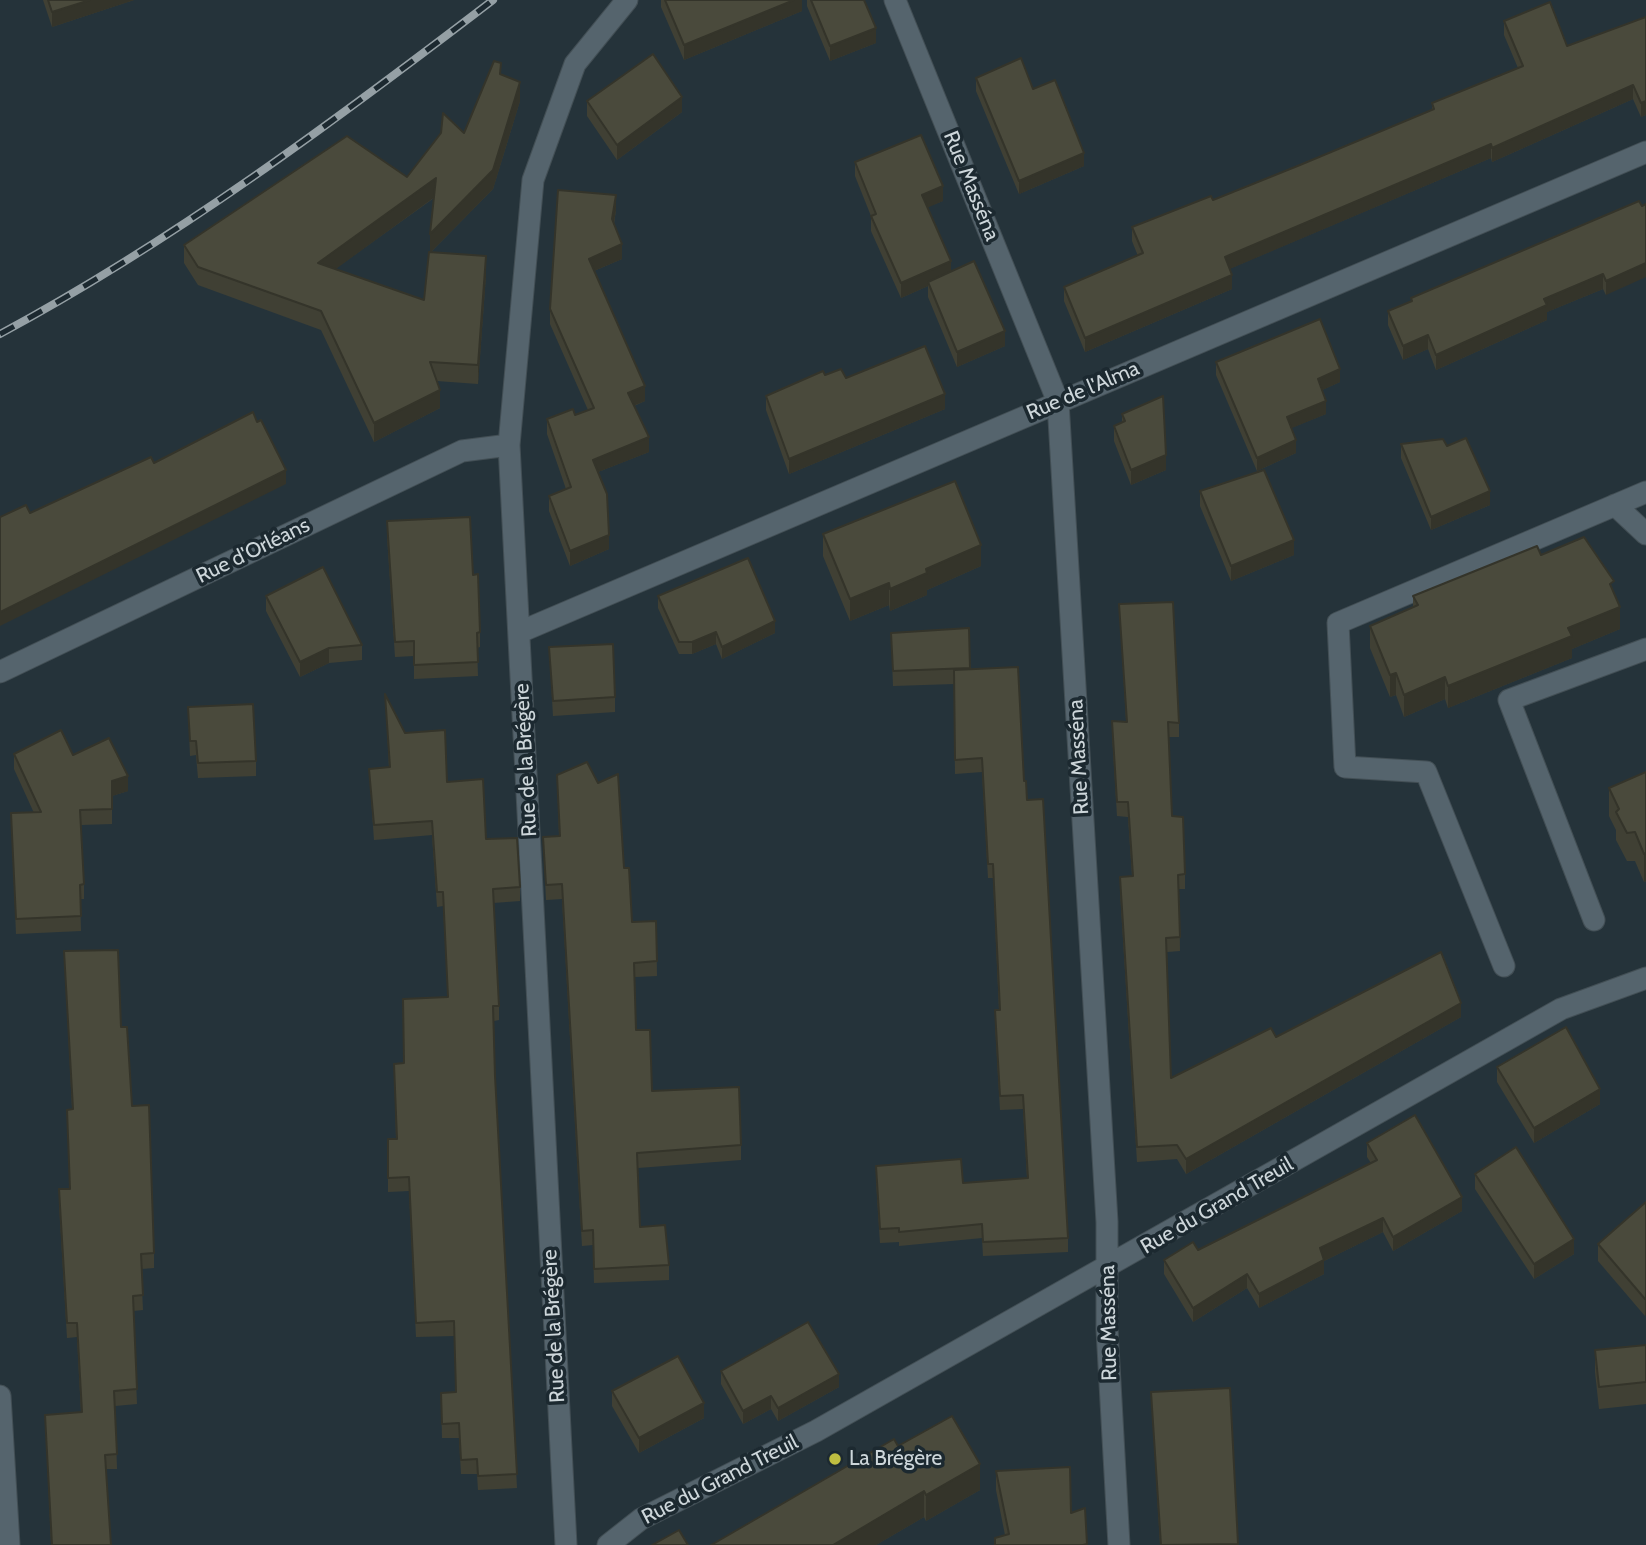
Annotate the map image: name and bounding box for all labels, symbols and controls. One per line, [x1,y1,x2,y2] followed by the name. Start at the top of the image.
[938,128,1004,244] street label: Rue Masséna
[1023,356,1143,426] street label: Rue de l'Alma
[192,513,314,589] street label: Rue d'Orléans
[509,683,543,837] street label: Rue de la Brégère
[1063,698,1095,816] street label: Rue Masséna
[1136,1152,1298,1260] street label: Rue du Grand Treuil
[537,1249,571,1403] street label: Rue de la Brégère
[1095,1265,1123,1381] street label: Rue Masséna
[638,1430,802,1530] street label: Rue du Grand Treuil
[849,1446,942,1472] place label: La Brégère
[827,1451,843,1467] marker: La Brégère

